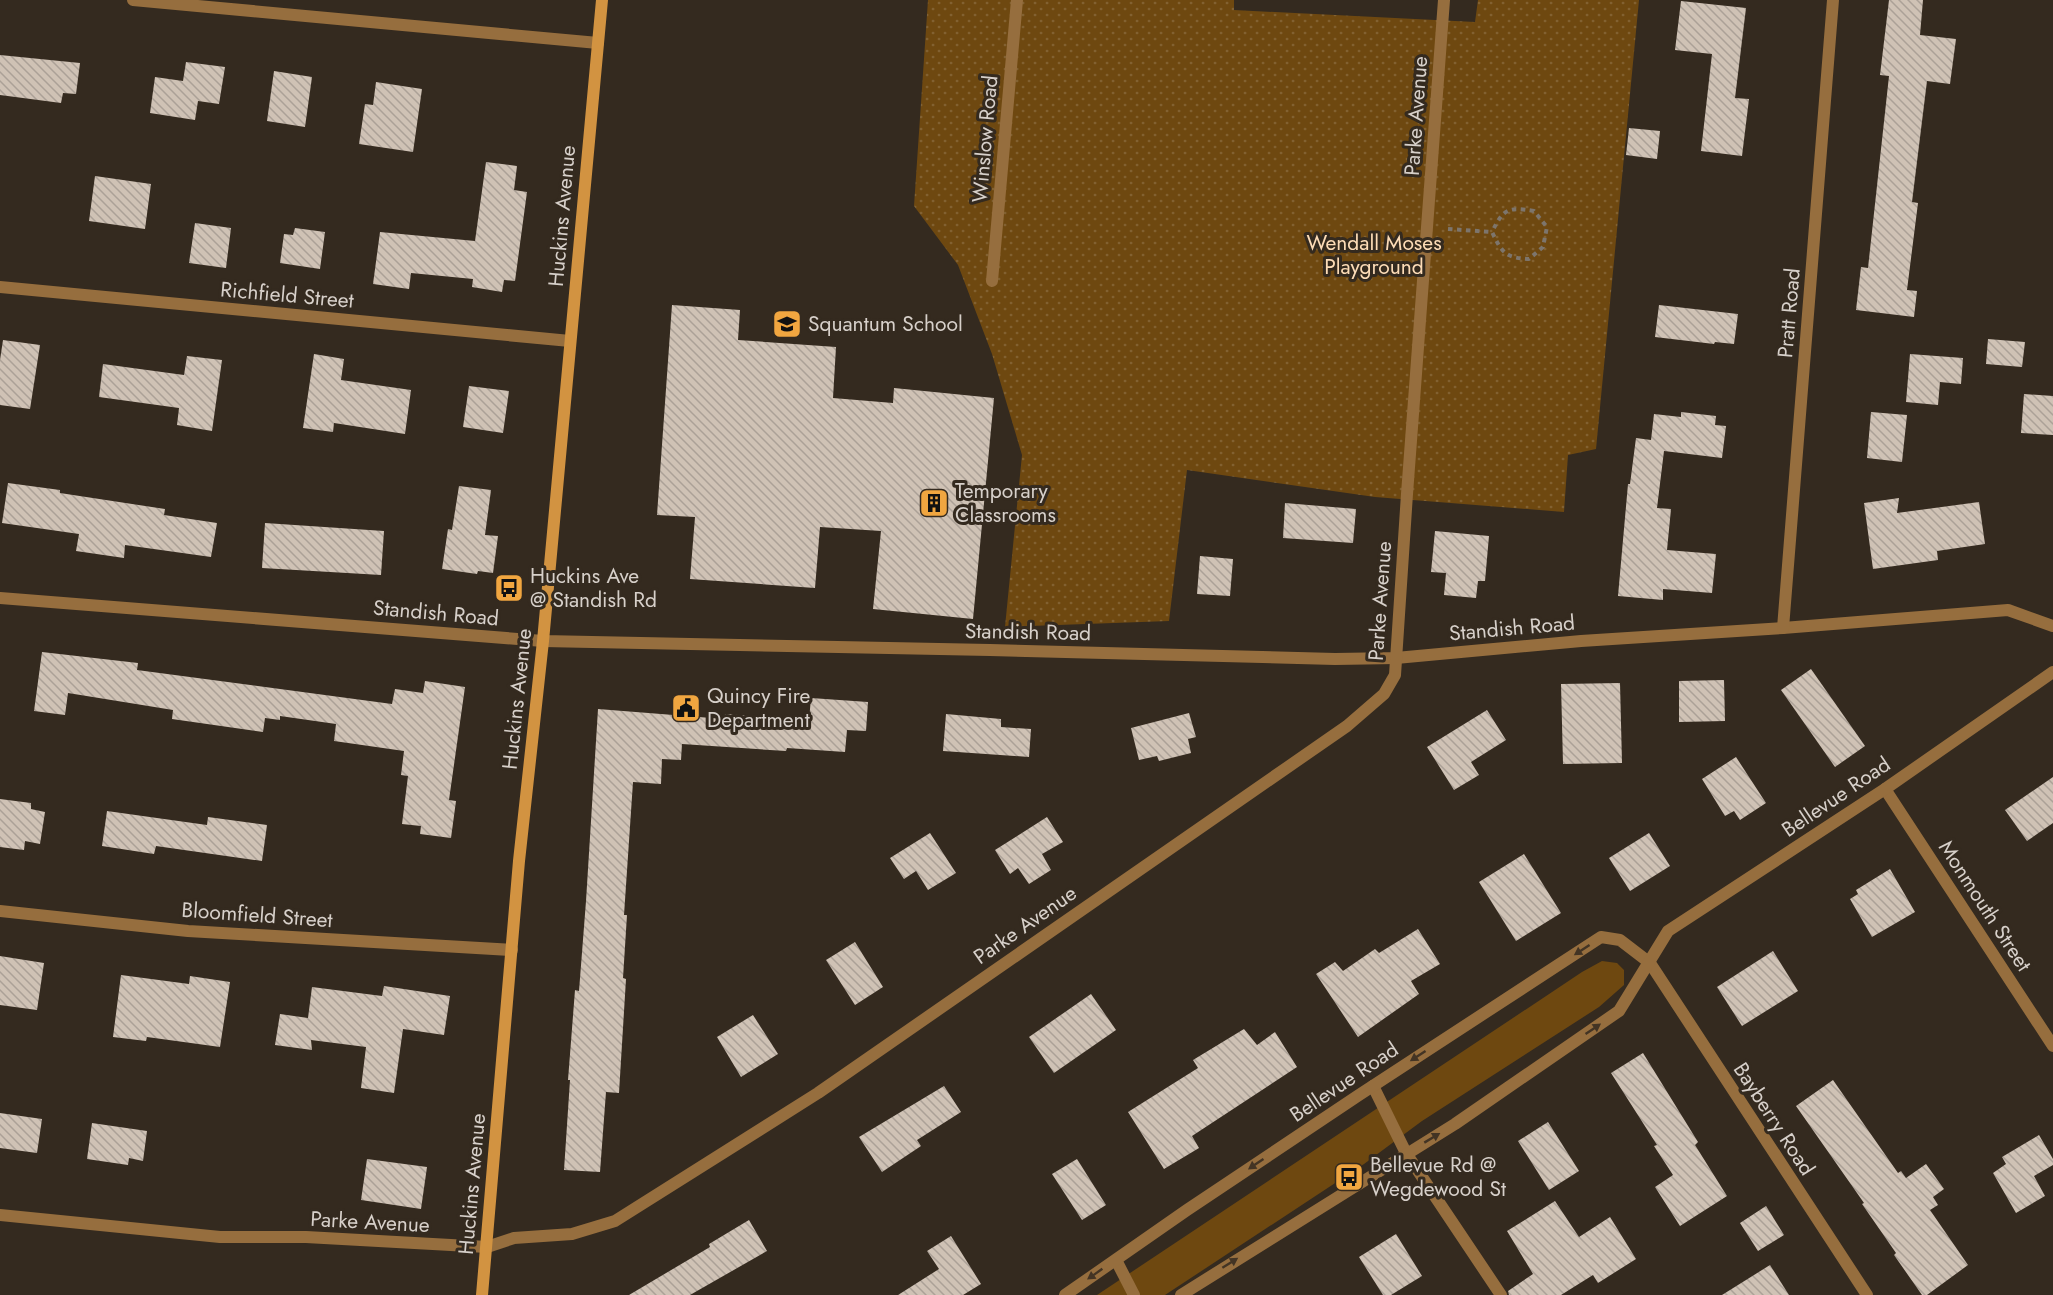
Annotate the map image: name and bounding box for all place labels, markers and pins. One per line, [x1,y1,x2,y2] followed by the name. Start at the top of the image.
[771,308,803,340] school or university icon: Squantum School
[808,309,963,339] place label: Squantum School
[955,476,1056,530] place label: Temporary Classrooms
[918,487,950,519] building icon: Temporary Classrooms
[530,561,657,615] place label: Huckins Ave @ Standish Rd
[493,572,525,604] bus stop icon: Huckins Ave @ Standish Rd
[707,681,811,735] place label: Quincy Fire Department
[670,692,702,724] public building icon: Quincy Fire Department
[1370,1150,1506,1204] place label: Bellevue Rd @ Wegdewood St
[1333,1161,1365,1193] bus stop icon: Bellevue Rd @ Wegdewood St

